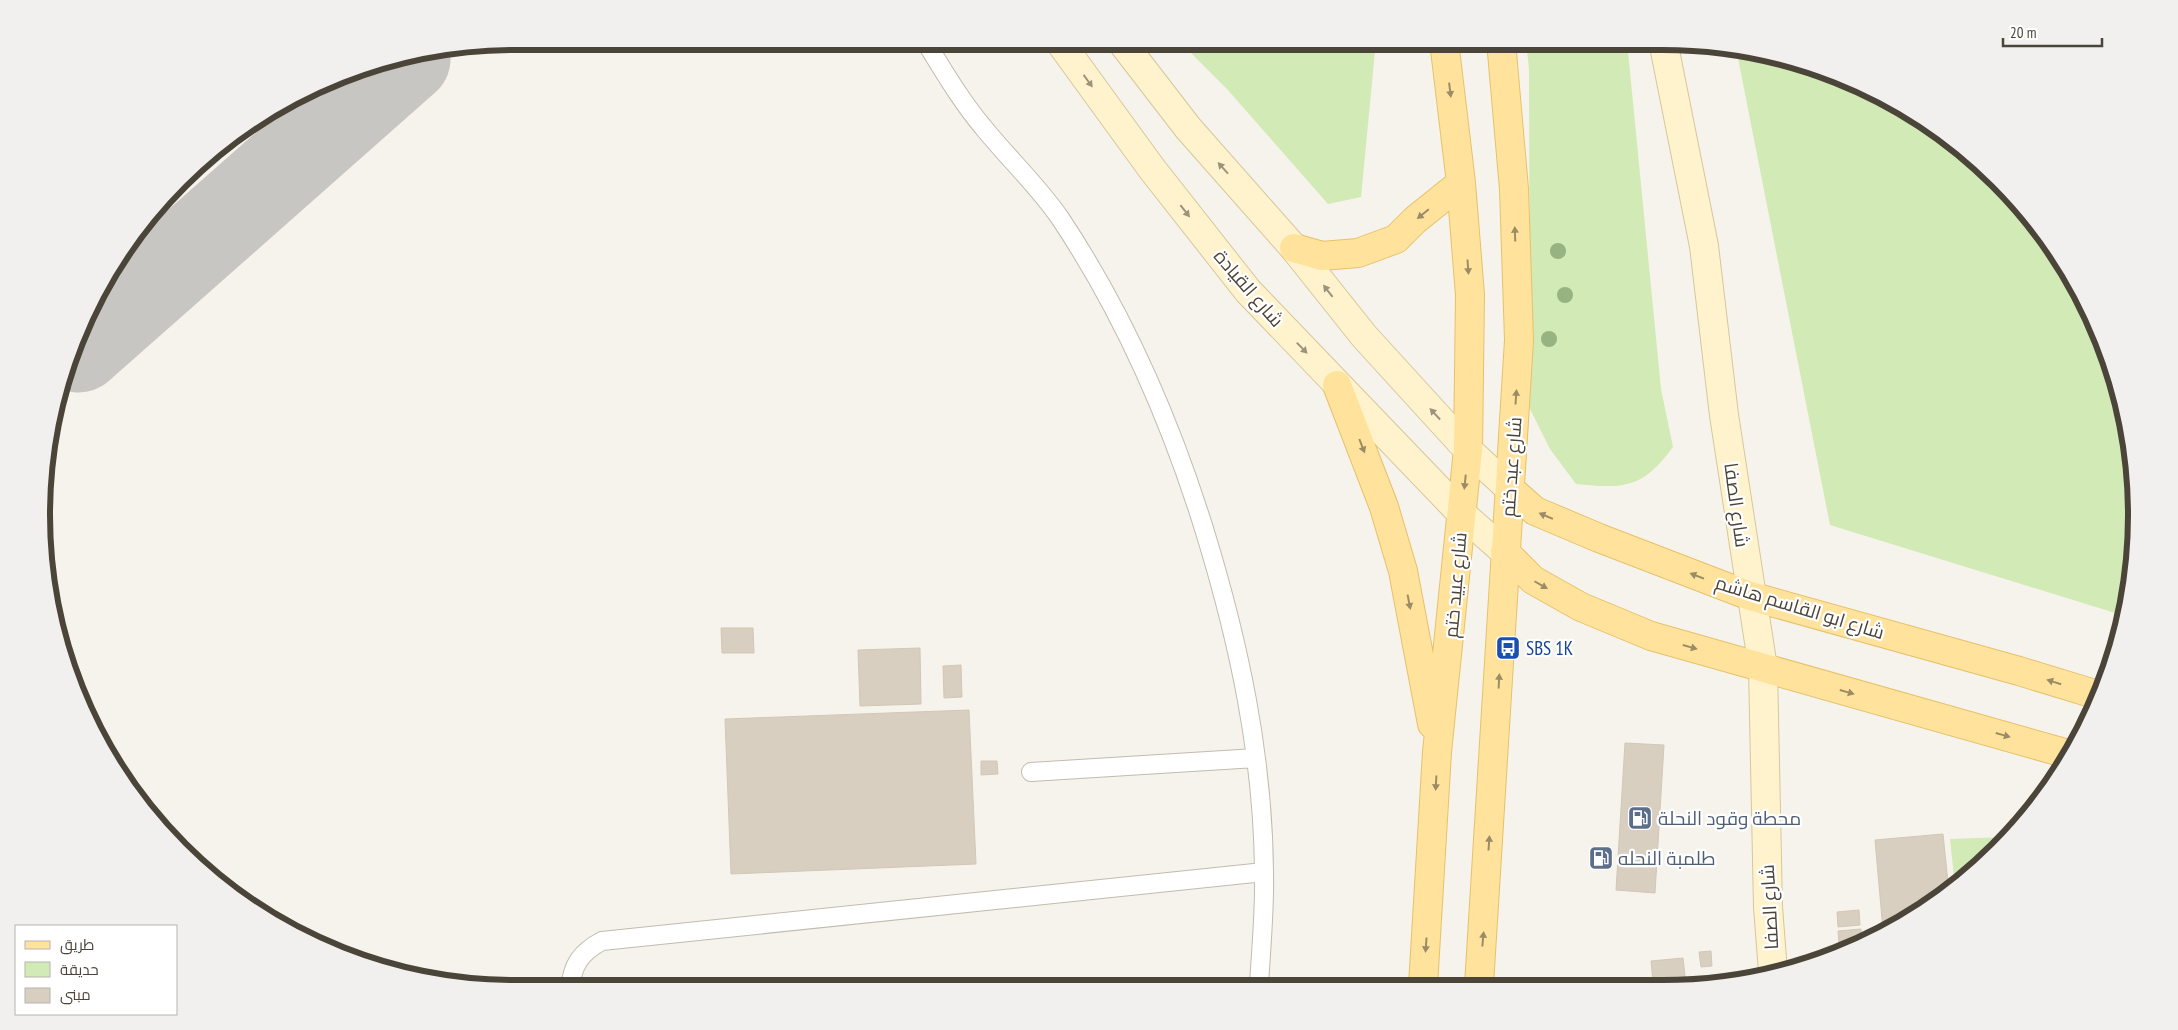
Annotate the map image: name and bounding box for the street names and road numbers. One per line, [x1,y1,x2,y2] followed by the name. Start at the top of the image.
[1207,244,1289,333] street label: شارع القيادة
[1496,416,1528,518] street label: شارع عبد ختم
[1717,461,1755,549] street label: شارع الصفا
[1438,531,1474,639] street label: شارع عبيد ختم
[1712,570,1887,646] street label: شارع ابو القاسم هاشم
[1755,864,1785,950] street label: شارع الصفا

